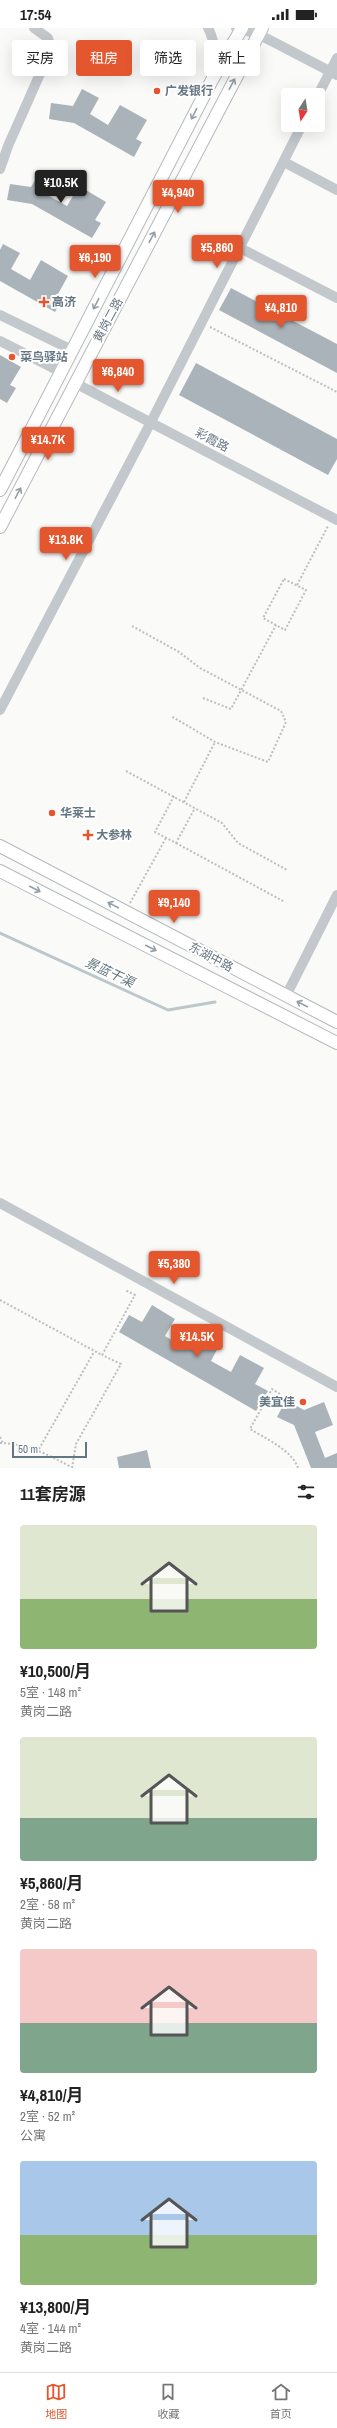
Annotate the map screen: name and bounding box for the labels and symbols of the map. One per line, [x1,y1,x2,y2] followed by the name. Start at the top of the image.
[229,79,236,91] one-way arrow
[165,83,213,99] place label: 广发银行
[152,86,162,96] marker: 广发银行
[281,88,325,132] north arrow
[190,108,198,120] one-way arrow
[28,170,94,204] pin: ¥10.5K
[145,180,211,214] pin: ¥4,940
[149,231,156,243] one-way arrow
[184,235,250,269] pin: ¥5,860
[62,245,128,279] pin: ¥6,190
[52,294,77,310] place label: 高济
[90,295,126,345] street label: 黄岗二路
[248,295,314,329] pin: ¥4,810
[39,297,49,307] marker: 高济
[92,298,99,310] one-way arrow
[20,349,68,365] place label: 菜鸟驿站
[7,352,17,362] marker: 菜鸟驿站
[85,359,151,393] pin: ¥6,840
[192,424,232,456] street label: 彩霞路
[15,427,81,461] pin: ¥14.7K
[15,487,22,499] one-way arrow
[33,527,99,561] pin: ¥13.8K
[60,805,96,821] place label: 华莱士
[47,808,57,818] marker: 华莱士
[96,827,132,843] place label: 大参林
[83,830,93,840] marker: 大参林
[29,886,41,893] one-way arrow
[141,890,207,924] pin: ¥9,140
[107,901,119,908] one-way arrow
[186,939,236,975] street label: 东湖中路
[144,945,156,952] one-way arrow
[83,954,139,992] water label: 景蓝干渠
[296,1000,308,1007] one-way arrow
[141,1251,207,1285] pin: ¥5,380
[164,1324,230,1358] pin: ¥14.5K
[259,1394,295,1410] place label: 美宜佳
[298,1397,308,1407] marker: 美宜佳
[12,1440,87,1459] scale bar

